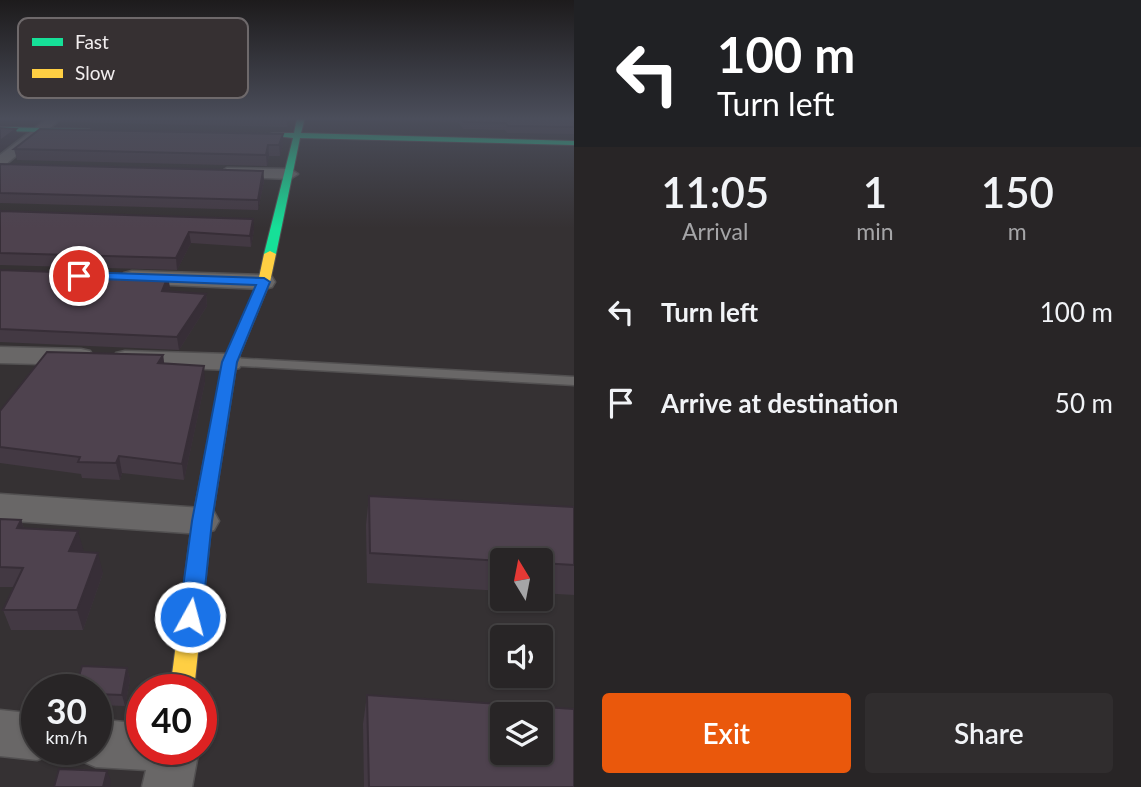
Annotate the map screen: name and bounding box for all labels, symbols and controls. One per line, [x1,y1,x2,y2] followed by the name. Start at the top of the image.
[18,18,248,98] legend
[717,25,855,83] text: 100 m
[602,28,693,119] icon: left
[75,30,109,53] text: Fast
[75,61,115,84] text: Slow
[717,84,834,123] text: Turn left
[661,167,769,217] text: 11:05
[863,167,887,217] text: 1
[981,167,1054,217] text: 150
[682,217,748,245] text: Arrival
[856,217,894,245] text: min
[1008,217,1027,245] text: m
[49,246,109,306] pin
[60,257,98,295] icon: arrive
[602,293,640,331] icon: left
[661,296,758,328] text: Turn left
[1040,296,1113,328] text: 100 m
[602,384,640,422] icon: arrive
[661,387,898,419] text: Arrive at destination
[1055,387,1113,419] text: 50 m
[490,548,553,611] north arrow
[490,548,553,765] map controls
[153,580,227,654] position arrow
[490,625,553,688] button: sound
[126,674,217,765] speed limit sign: 40
[46,689,87,731] text: 30
[602,693,851,773] button: Exit
[865,693,1113,773] button: Share
[490,702,553,765] button: layers
[45,726,88,748] text: km/h

